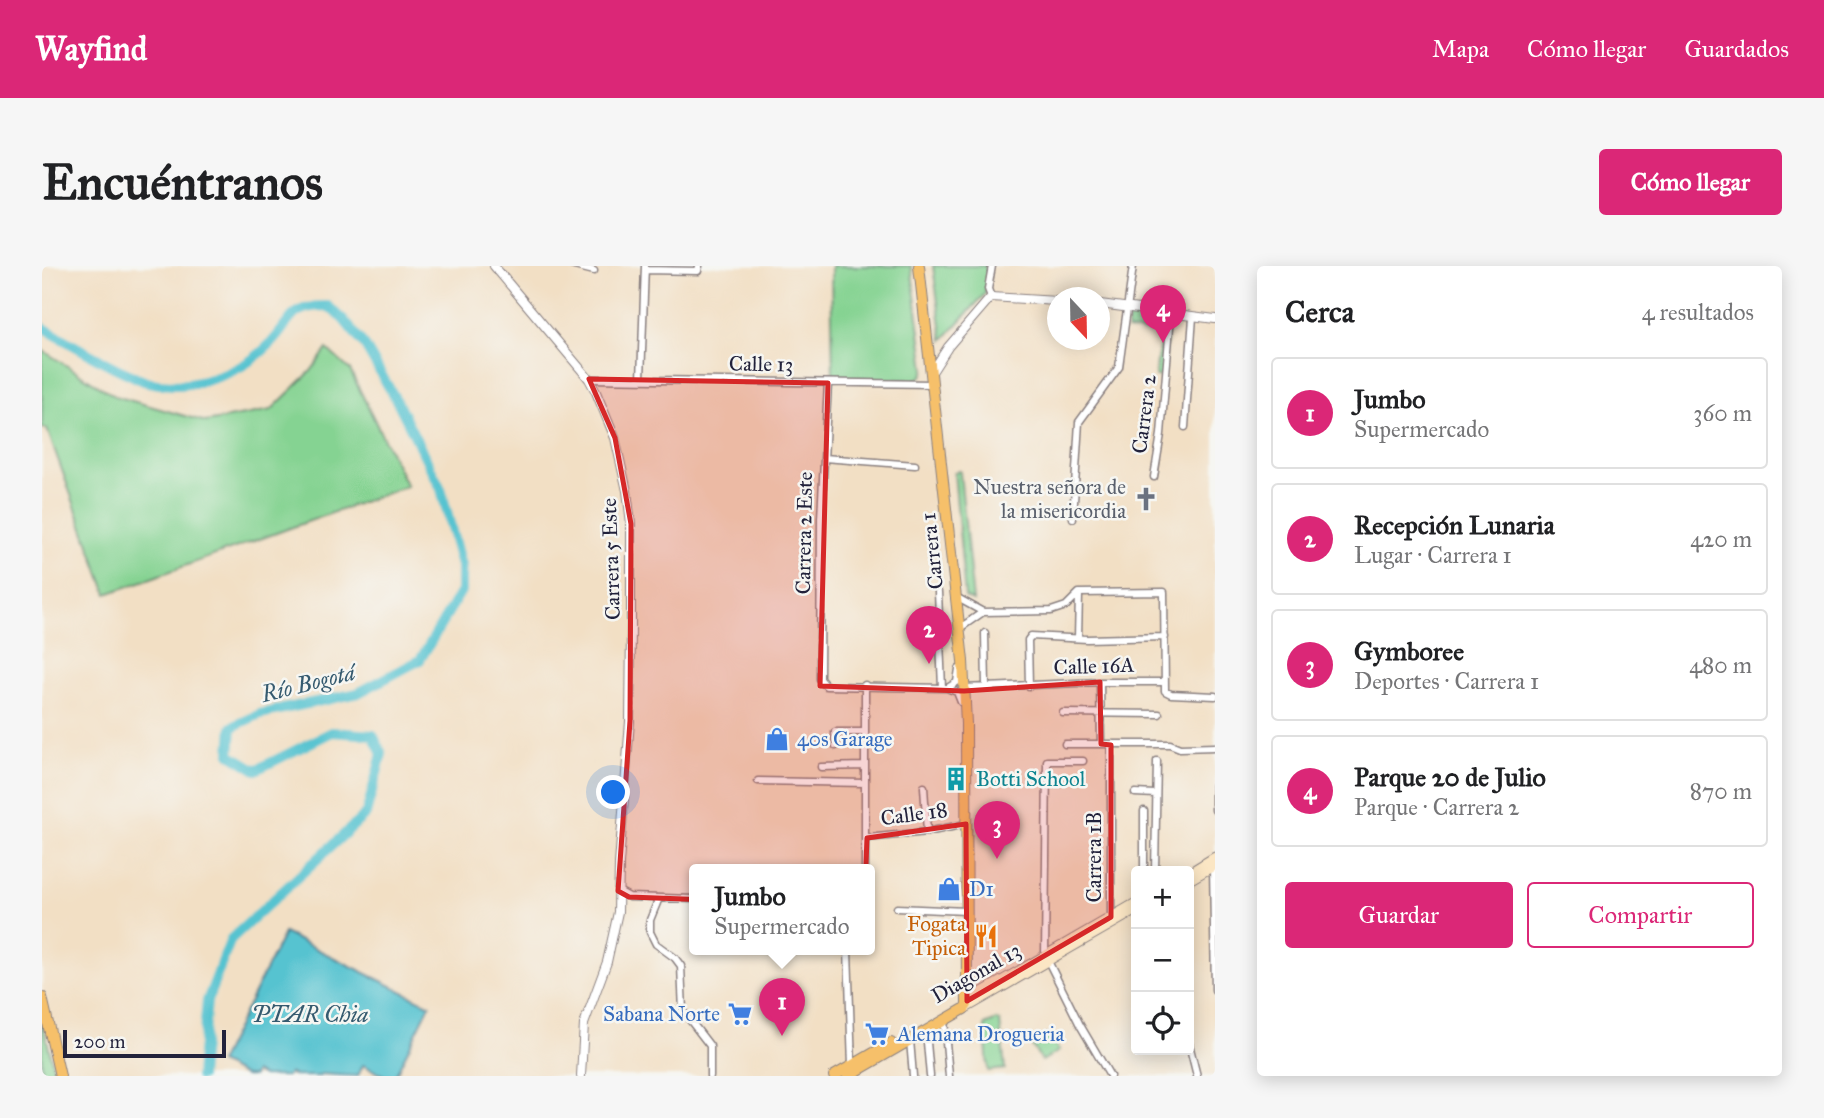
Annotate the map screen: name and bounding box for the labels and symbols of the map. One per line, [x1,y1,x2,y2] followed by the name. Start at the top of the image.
[1140,285,1186,343] pin: 4
[1047,287,1110,350] north arrow
[729,350,793,378] street label: Calle 13
[1126,372,1162,455] street label: Carrera 2
[790,471,818,595] street label: Carrera 2 Este
[973,474,1126,524] place label: Nuestra señora de la misericordia
[1132,485,1160,513] church icon: Nuestra señora de la misericordia
[596,497,626,620] street label: Carrera 5 Este
[915,511,949,591] street label: Carrera 1
[906,606,952,664] pin: 2
[1053,652,1135,680] street label: Calle 16A
[257,657,361,708] water label: Río Bogotá
[763,725,791,753] shop icon: 40s Garage
[797,726,893,752] place label: 40s Garage
[942,765,970,793] building icon: Botti School
[976,766,1086,792] place label: Botti School
[596,775,630,809] your location
[879,796,949,832] street label: Calle 18
[974,801,1020,859] pin: 3
[1081,812,1107,902] street label: Carrera 1B
[935,875,963,903] shop icon: D1
[969,876,994,902] place label: D1
[907,911,966,961] place label: Fogata Tipica
[972,922,1000,950] restaurant icon: Fogata Tipica
[927,937,1025,1009] street label: Diagonal 13
[759,978,805,1036] pin: 1
[252,1000,368,1028] water label: PTAR Chia
[726,1000,754,1028] supermarket icon: Sabana Norte
[603,1001,720,1027] place label: Sabana Norte
[863,1020,891,1048] supermarket icon: Alemana Drogueria
[896,1021,1064,1047] place label: Alemana Drogueria
[63,1027,226,1059] scale bar

